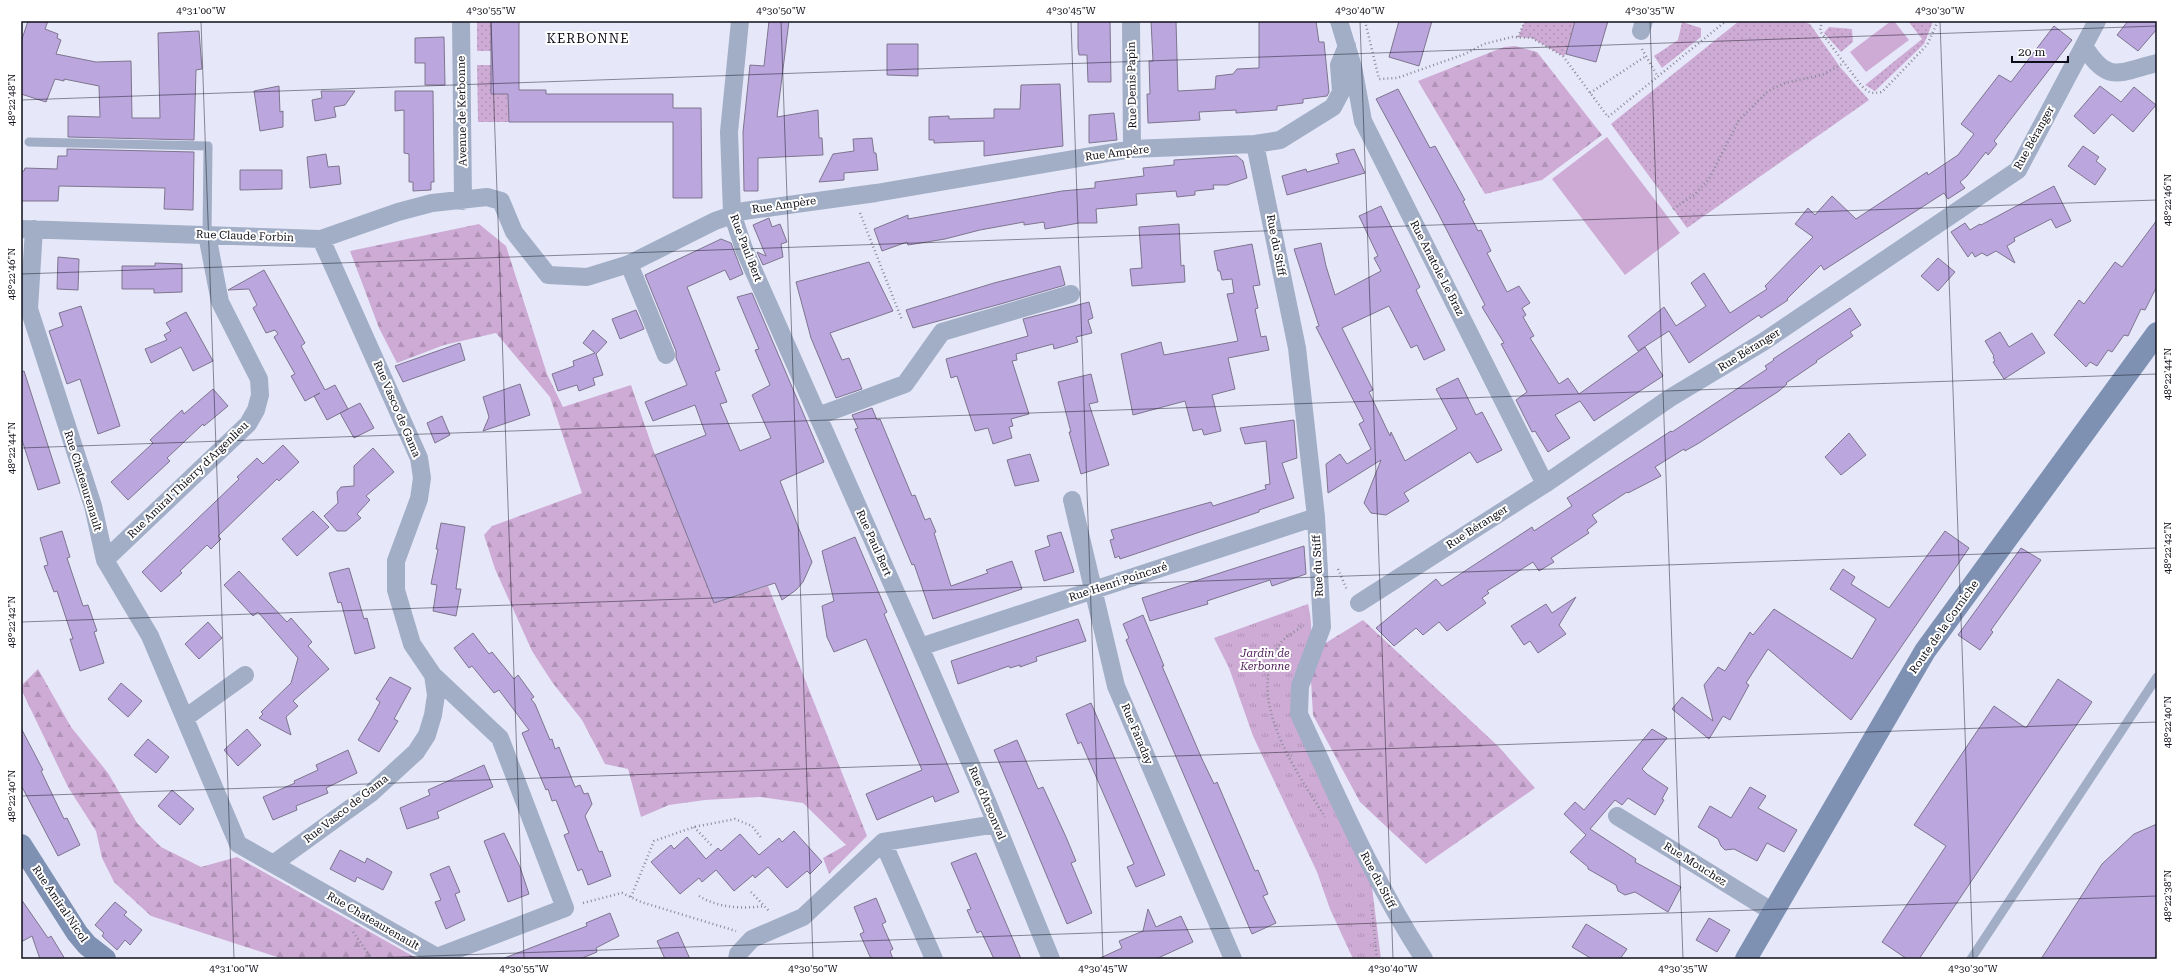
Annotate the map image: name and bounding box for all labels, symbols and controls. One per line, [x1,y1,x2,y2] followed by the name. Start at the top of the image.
[176,5,227,16] text: 4°31'00"W
[466,5,517,16] text: 4°30'55"W
[756,5,807,16] text: 4°30'50"W
[1046,5,1097,16] text: 4°30'45"W
[1335,5,1386,16] text: 4°30'40"W
[1625,5,1676,16] text: 4°30'35"W
[1915,5,1966,16] text: 4°30'30"W
[547,31,629,46] district label: KERBONNE
[2012,38,2068,64] scale bar
[1125,41,1139,129] street label: Rue Denis Papin
[2018,45,2045,59] text: 20 m
[455,56,469,166] street label: Avenue de Kerbonne
[6,74,17,126] text: 48°22'48"N
[2011,104,2057,172] street label: Rue Béranger
[1084,143,1150,163] street label: Rue Ampère
[2162,174,2173,226] text: 48°22'46"N
[751,194,817,216] street label: Rue Ampère
[727,212,765,284] street label: Rue Paul Bert
[1264,213,1289,278] street label: Rue du Stiff
[1407,218,1467,318] street label: Rue Anatole Le Braz
[196,228,294,244] street label: Rue Claude Forbin
[6,248,17,300] text: 48°22'46"N
[1716,326,1783,374] street label: Rue Béranger
[2162,348,2173,400] text: 48°22'44"N
[371,359,423,459] street label: Rue Vasco de Gama
[125,419,251,541] street label: Rue Amiral Thierry d'Argenlieu
[6,422,17,474] text: 48°22'44"N
[62,429,104,533] street label: Rue Chateaurenault
[1444,502,1511,552] street label: Rue Béranger
[854,508,894,578] street label: Rue Paul Bert
[2162,522,2173,574] text: 48°22'42"N
[1310,534,1326,597] street label: Rue du Stiff
[1067,560,1169,604] street label: Rue Henri Poincaré
[1907,578,1981,676] street label: Route de la Corniche
[6,596,17,648] text: 48°22'42"N
[1239,647,1290,673] park label: Jardin de Kerbonne
[2162,696,2173,748] text: 48°22'40"N
[1118,702,1156,767] street label: Rue Faraday
[966,765,1008,842] street label: Rue d'Arsonval
[6,770,17,822] text: 48°22'40"N
[301,772,391,846] street label: Rue Vasco de Gama
[1661,840,1729,888] street label: Rue Mouchez
[1358,850,1399,911] street label: Rue du Stiff
[30,863,91,945] street label: Rue Amiral Nicol
[2162,870,2173,922] text: 48°22'38"N
[324,889,422,953] street label: Rue Chateaurenault
[209,963,260,974] text: 4°31'00"W
[499,963,550,974] text: 4°30'55"W
[788,963,839,974] text: 4°30'50"W
[1078,963,1129,974] text: 4°30'45"W
[1368,963,1419,974] text: 4°30'40"W
[1658,963,1709,974] text: 4°30'35"W
[1948,963,1999,974] text: 4°30'30"W

